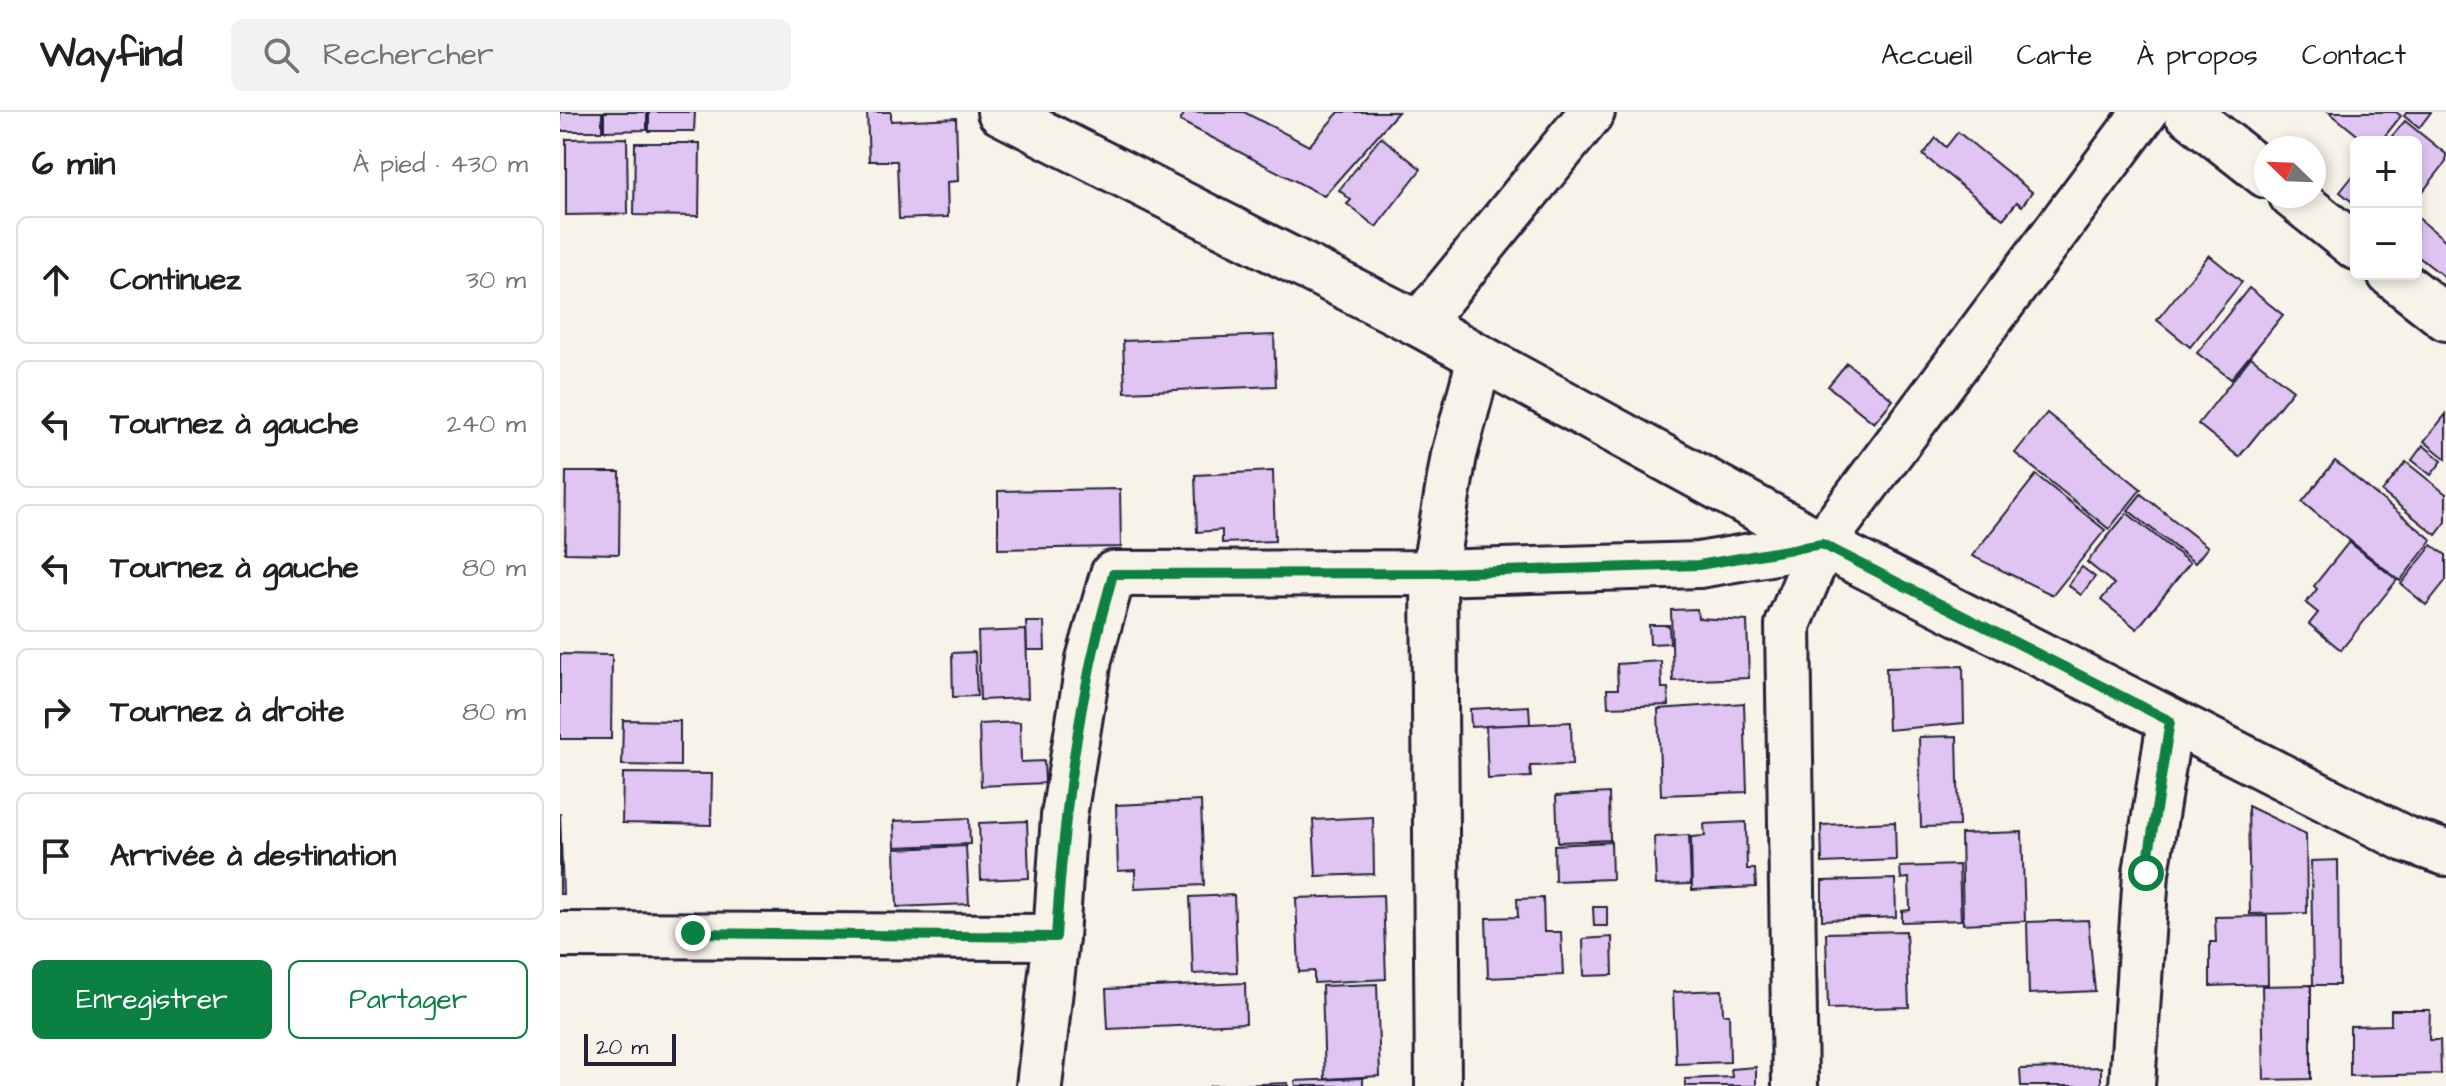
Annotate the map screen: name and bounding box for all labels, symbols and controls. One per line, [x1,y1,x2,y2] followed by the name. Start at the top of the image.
[231,19,791,91] search box
[40,29,183,81] text: Wayfind
[259,33,303,77] icon: search
[323,34,494,76] text: Rechercher
[1881,36,1972,75] text: Accueil
[2016,36,2092,75] text: Carte
[2136,36,2258,75] text: À propos
[2302,36,2406,75] text: Contact
[2254,136,2326,208] north arrow
[2350,136,2422,280] map controls
[2350,136,2422,208] button: +
[32,140,116,188] text: 6 min
[353,146,528,182] text: À pied · 430 m
[2350,208,2422,280] button: −
[34,258,78,302] icon: ahead
[110,259,241,301] text: Continuez
[466,262,526,298] text: 30 m
[34,402,78,446] icon: left
[110,403,359,445] text: Tournez à gauche
[446,406,526,442] text: 240 m
[34,546,78,590] icon: left
[110,547,359,589] text: Tournez à gauche
[462,550,526,586] text: 80 m
[34,690,78,734] icon: right
[110,691,344,733] text: Tournez à droite
[462,694,526,730] text: 80 m
[34,834,78,878] icon: arrive
[110,835,396,877] text: Arrivée à destination
[2128,855,2164,891] route start
[675,915,711,951] route end
[32,960,272,1039] button: Enregistrer
[288,960,528,1039] button: Partager
[584,1030,676,1066] scale bar
[596,1032,648,1063] text: 20 m

